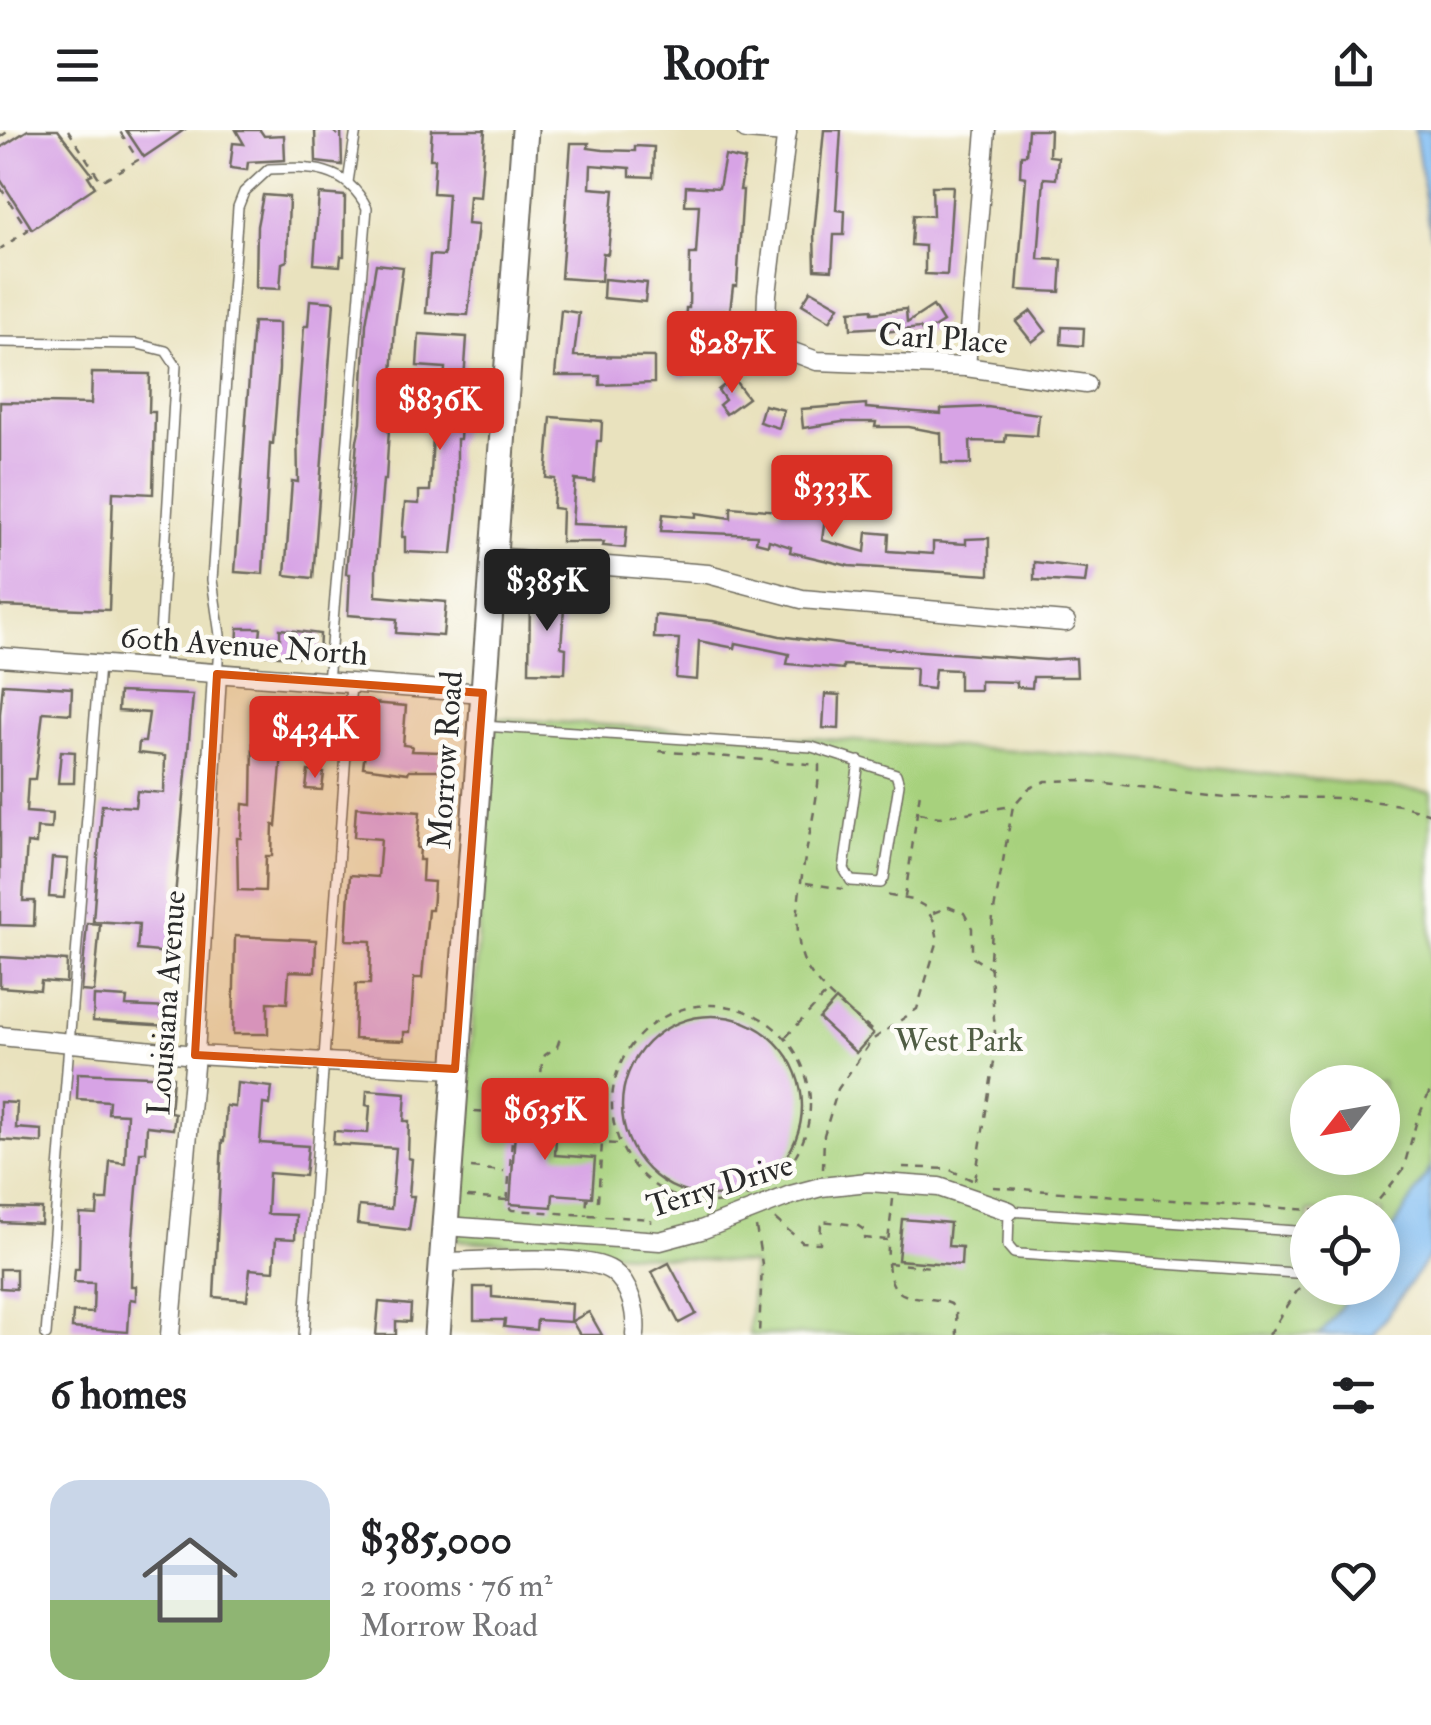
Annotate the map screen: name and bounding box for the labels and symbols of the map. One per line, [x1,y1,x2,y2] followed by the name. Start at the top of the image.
[662,311,802,396] pin: $287K
[877,315,1009,363] street label: Carl Place
[370,368,510,453] pin: $836K
[762,455,902,540] pin: $333K
[477,549,617,634] pin: $385K
[119,617,369,675] street label: 60th Avenue North
[420,670,472,850] street label: Morrow Road
[245,696,385,781] pin: $434K
[139,889,195,1117] street label: Louisiana Avenue
[893,1021,1024,1061] park label: West Park
[1290,1065,1400,1175] north arrow
[475,1078,615,1163] pin: $635K
[642,1145,798,1227] street label: Terry Drive

